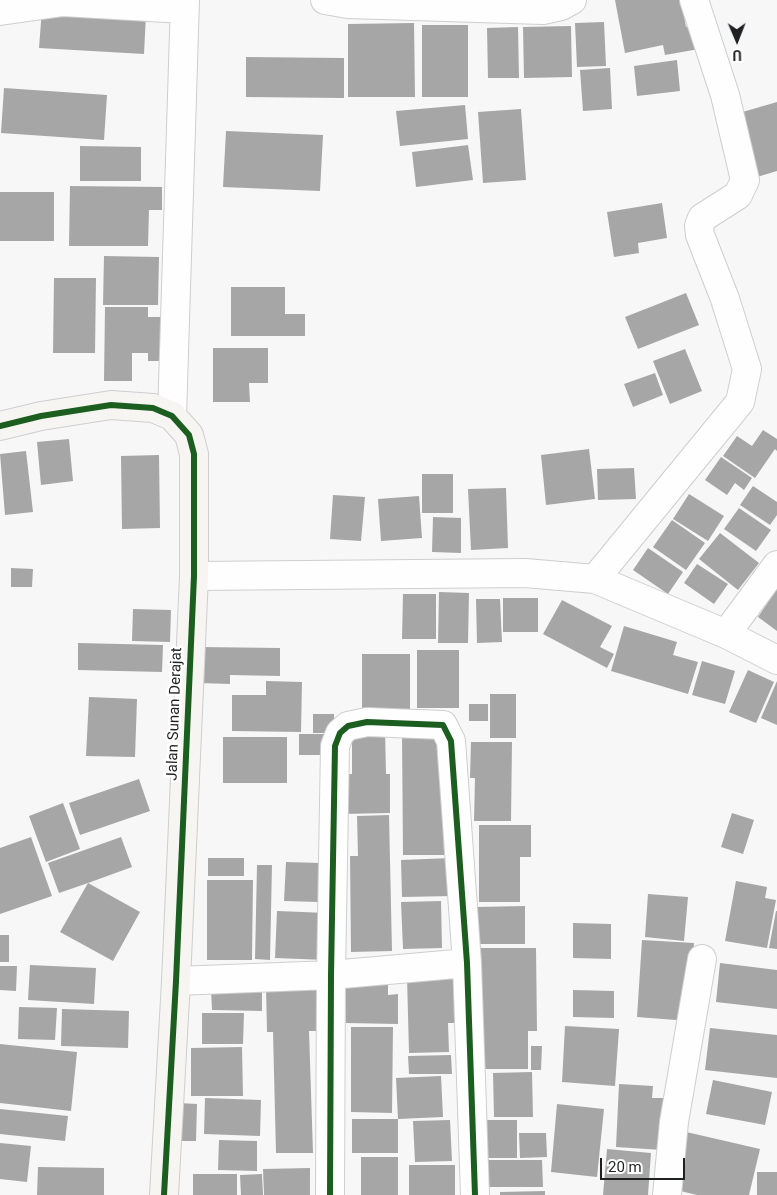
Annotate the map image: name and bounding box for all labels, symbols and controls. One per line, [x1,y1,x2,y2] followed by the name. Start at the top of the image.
[712,15,762,65] north arrow
[733,47,742,63] text: U
[164,647,186,781] street label: Jalan Sunan Derajat
[602,1148,687,1180] scale bar
[608,1158,642,1176] text: 20 m

